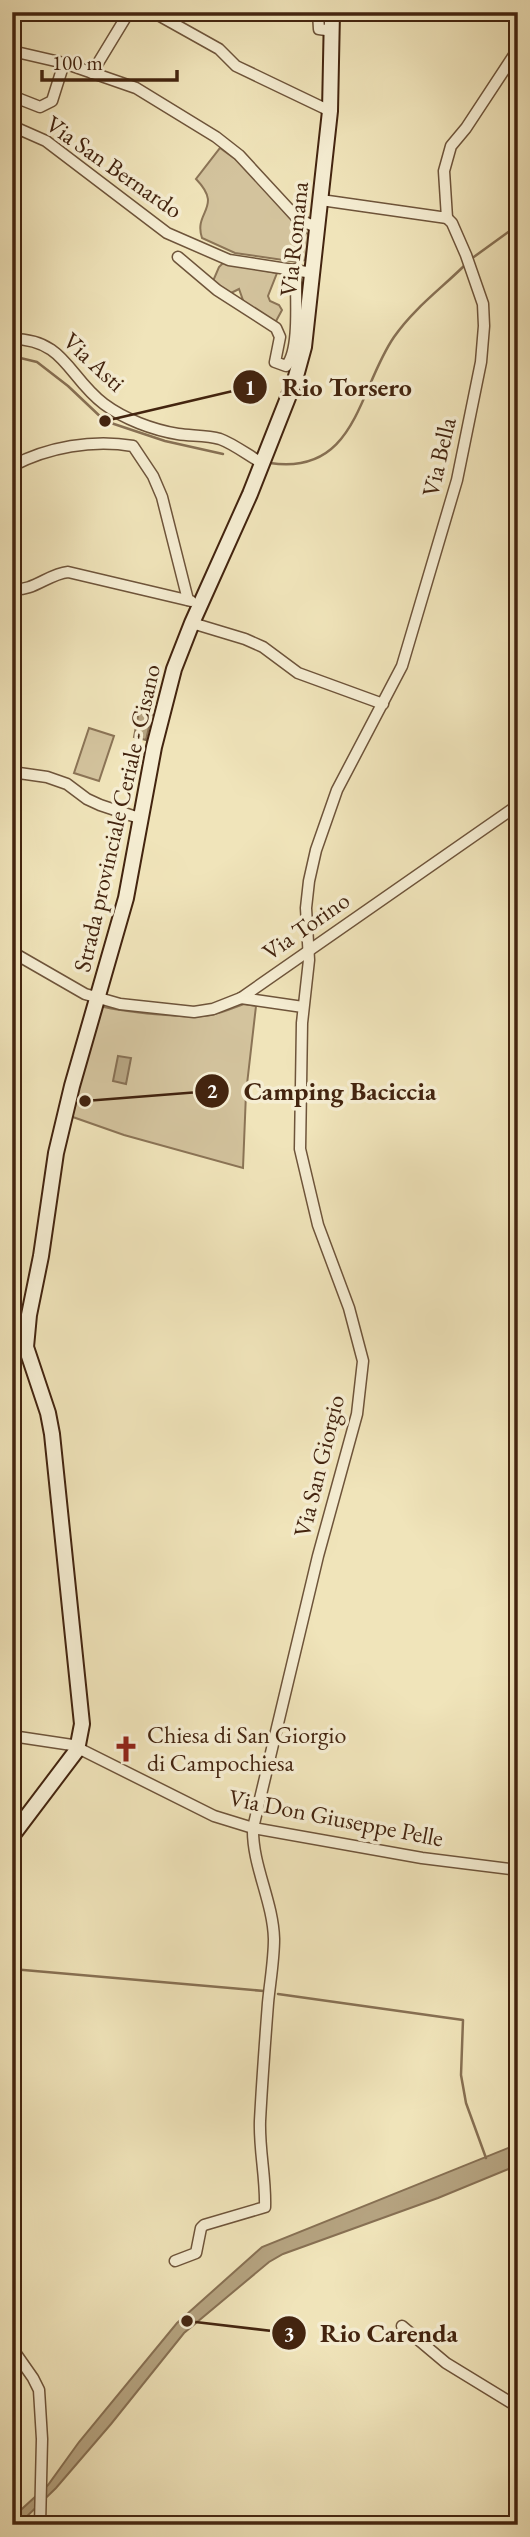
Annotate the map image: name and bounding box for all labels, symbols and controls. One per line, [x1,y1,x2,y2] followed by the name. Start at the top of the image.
[42,38,177,82] scale bar
[52,49,103,76] text: 100 m
[40,108,189,225] street label: Via San Bernardo
[272,180,315,298] street label: Via Romana
[57,325,132,398] street label: Via Asti
[233,364,426,411] callout: Rio Torsero
[282,370,412,404] text: Rio Torsero
[244,374,256,401] text: 1
[414,414,463,500] street label: Via Bella
[66,661,167,975] street label: Strada provinciale Ceriale - Cisano
[256,884,356,967] street label: Via Torino
[194,1067,450,1114] callout: Camping Baciccia
[244,1074,437,1108] text: Camping Baciccia
[206,1077,218,1104] text: 2
[286,1391,351,1540] street label: Via San Giorgio
[147,1719,346,1778] place label: Chiesa di San Giorgio di Campochiesa
[111,1734,141,1764] church icon: Chiesa di San Giorgio di Campochiesa
[226,1782,446,1854] street label: Via Don Giuseppe Pelle
[271,2310,472,2357] callout: Rio Carenda
[320,2316,459,2350] text: Rio Carenda
[283,2320,295,2347] text: 3

